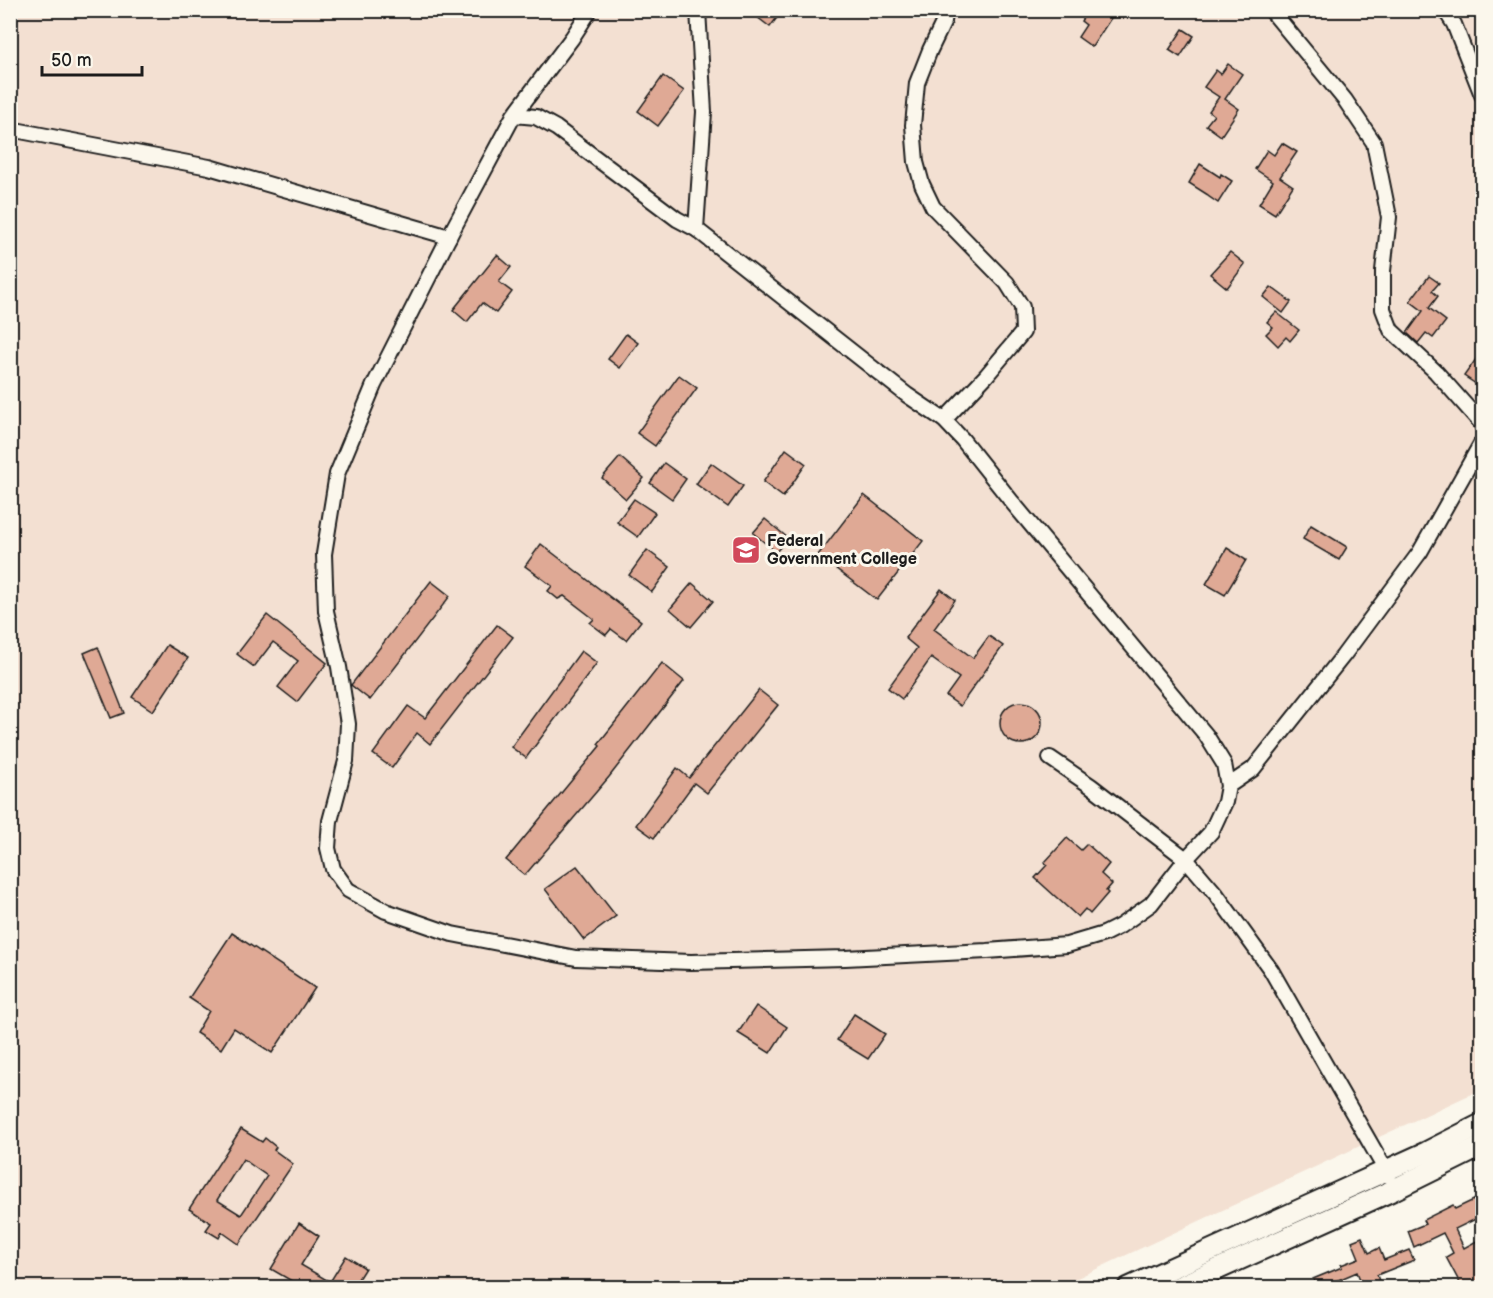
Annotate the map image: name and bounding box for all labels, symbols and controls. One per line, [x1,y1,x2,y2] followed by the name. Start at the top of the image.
[42,39,142,77] scale bar
[51,50,92,71] text: 50 m
[767,532,917,569] place label: Federal Government College
[730,534,762,566] school or university icon: Federal Government College

